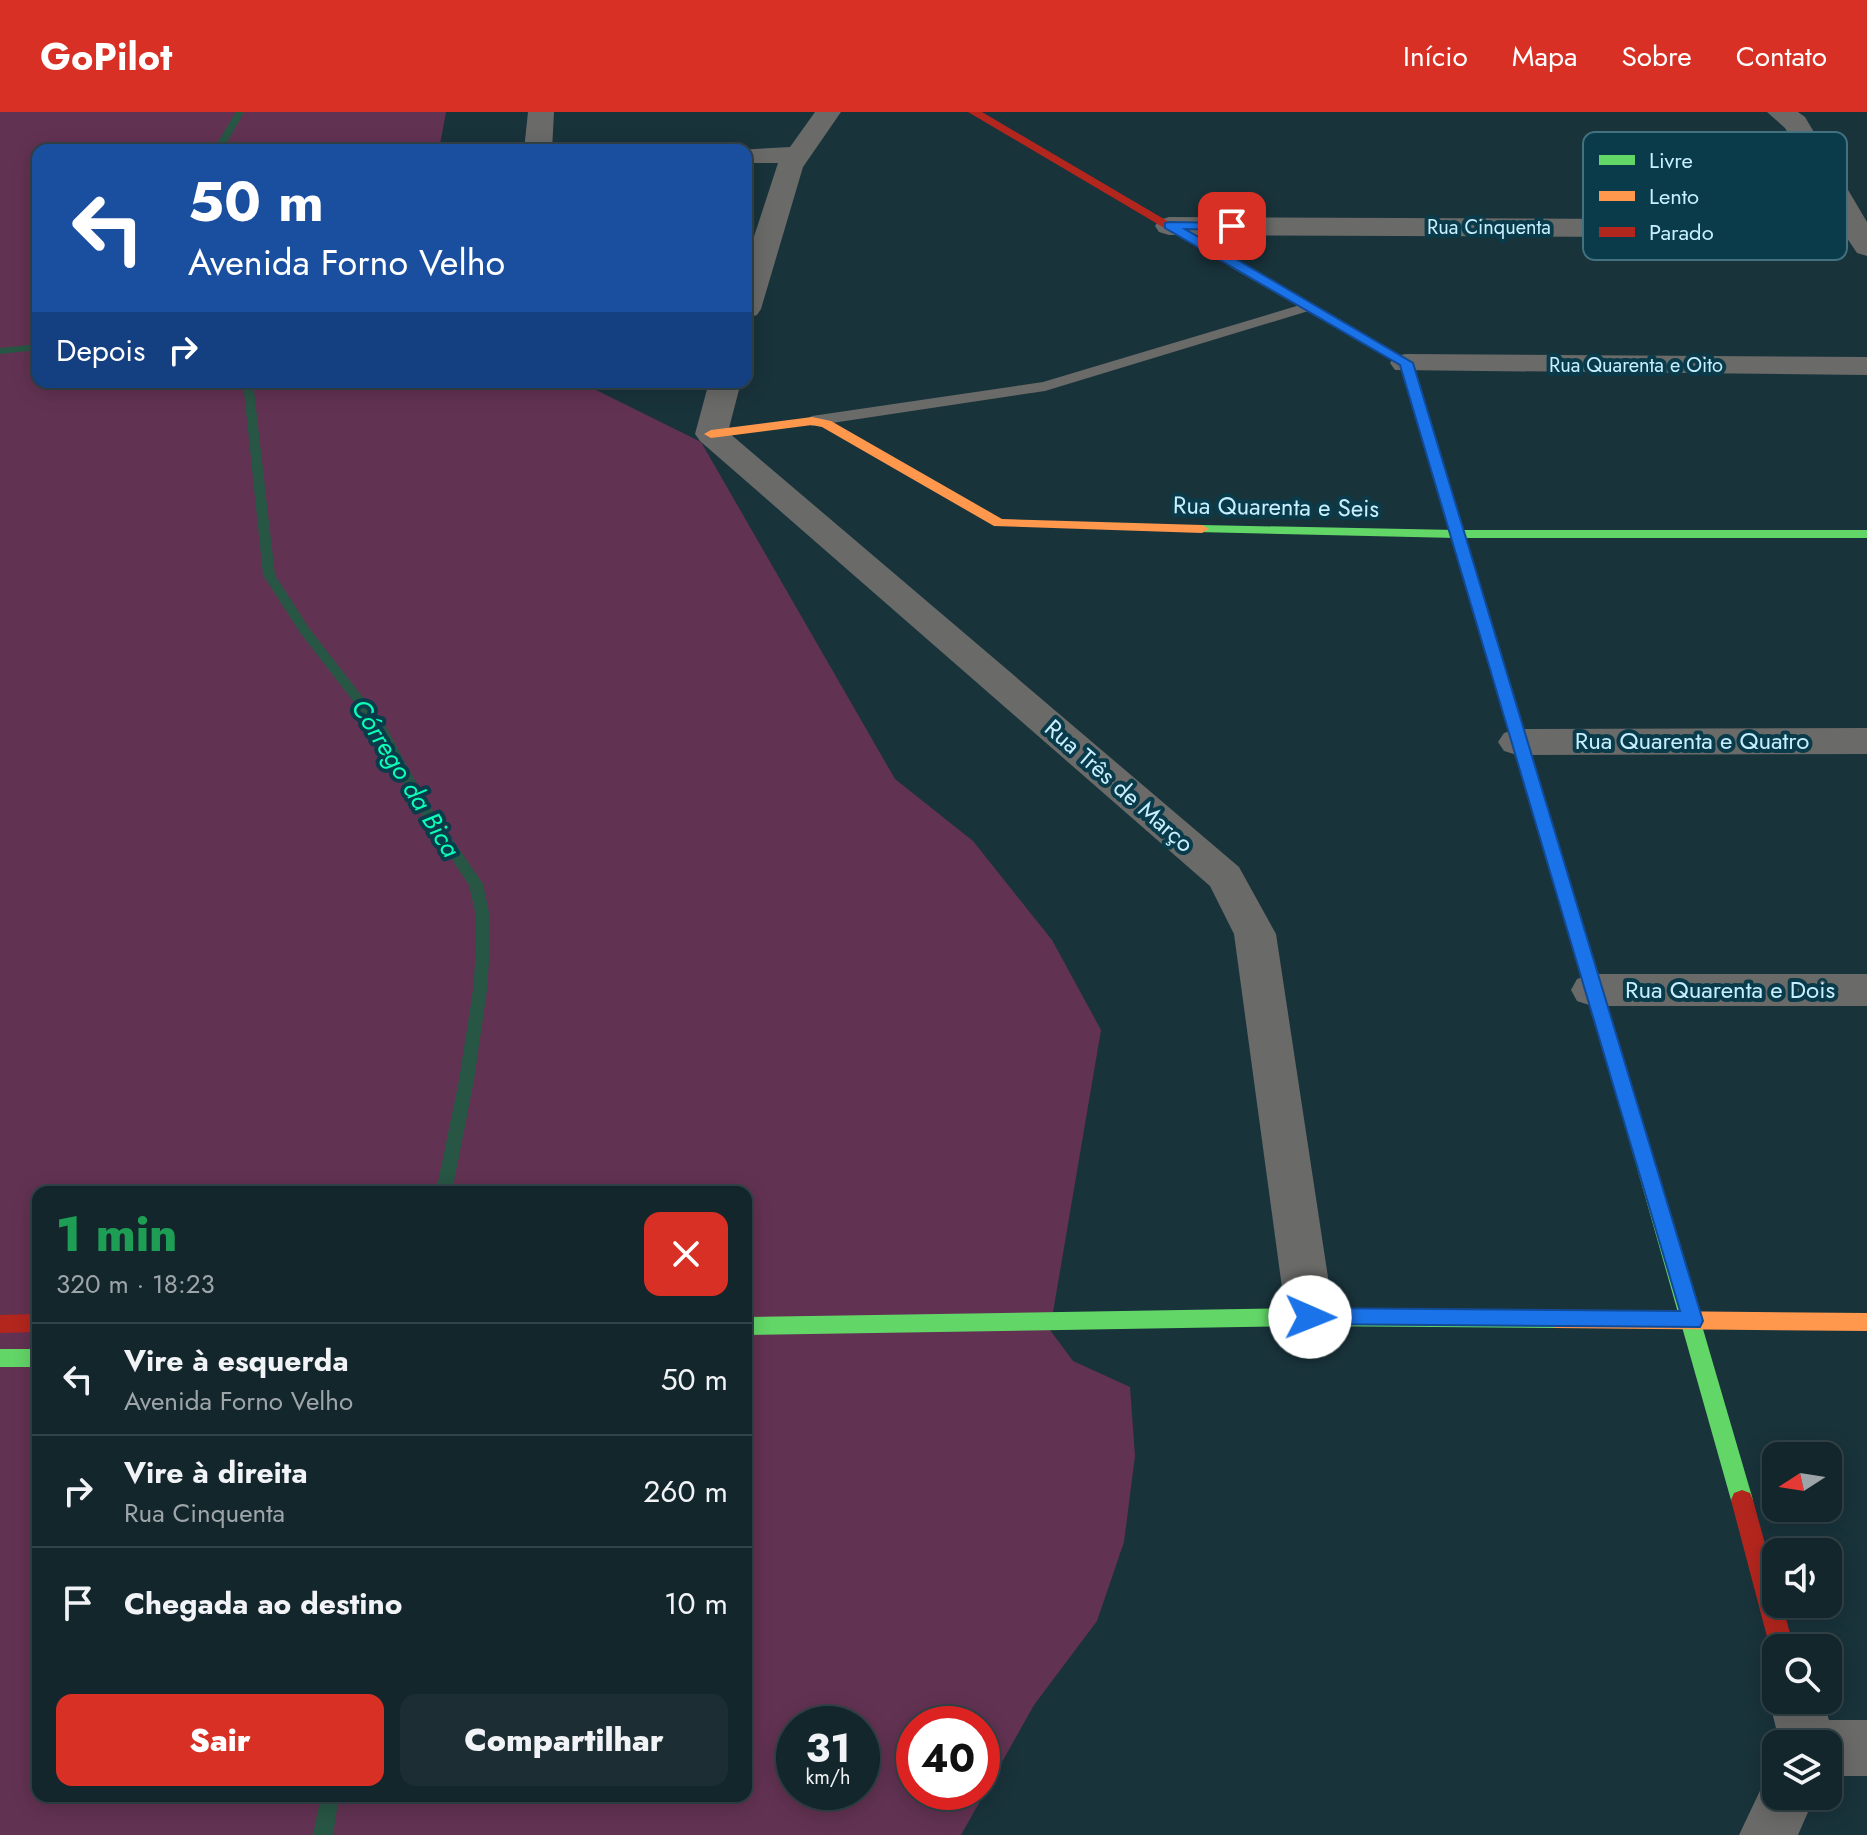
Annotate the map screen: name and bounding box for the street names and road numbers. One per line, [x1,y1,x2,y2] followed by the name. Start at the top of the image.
[1427,213,1551,242] street label: Rua Cinquenta
[1549,351,1723,380] street label: Rua Quarenta e Oito
[1173,487,1379,526] street label: Rua Quarenta e Seis
[1037,711,1202,860] street label: Rua Três de Março
[1575,723,1809,758] street label: Rua Quarenta e Quatro
[1625,972,1835,1007] street label: Rua Quarenta e Dois

